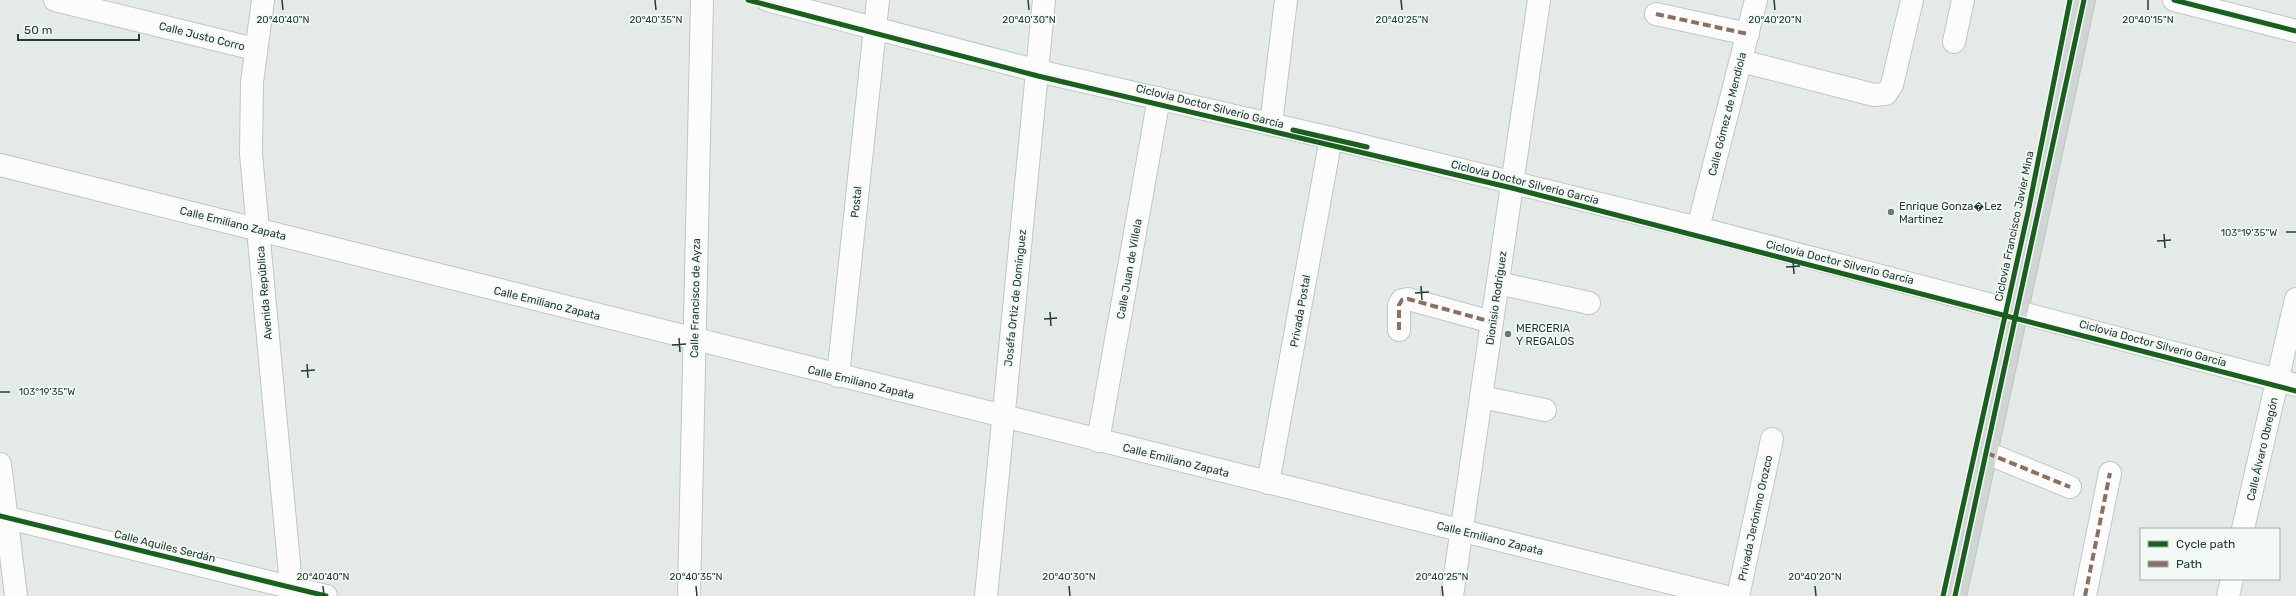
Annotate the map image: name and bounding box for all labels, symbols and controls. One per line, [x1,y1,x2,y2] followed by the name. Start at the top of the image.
[256,14,310,26] text: 20°40'40"N
[629,14,683,26] text: 20°40'35"N
[1002,14,1056,26] text: 20°40'30"N
[1376,14,1428,26] text: 20°40'25"N
[1748,14,1802,26] text: 20°40'20"N
[2122,14,2174,26] text: 20°40'15"N
[18,16,139,42] scale bar
[157,19,246,53] street label: Calle Justo Corro
[24,23,52,37] text: 50 m
[1706,51,1749,177] street label: Calle Gómez de Mendiola
[1135,82,1285,131] street label: Ciclovia Doctor Silverio García
[1992,150,2037,303] street label: Ciclovia Francisco Javier Mina
[1450,158,1600,207] street label: Ciclovia Doctor Silverio García
[848,185,865,219] street label: Postal
[1899,200,2003,226] place label: Enrique Gonza�Lez Martinez
[178,204,288,243] street label: Calle Emiliano Zapata
[1886,207,1896,217] marker: Enrique Gonza�Lez Martinez
[1114,218,1145,320] street label: Calle Juan de Villela
[2221,227,2277,239] text: 103°19'35"W
[1002,228,1029,367] street label: Joséfa Ortiz de Domínguez
[688,238,703,358] street label: Calle Francisco de Ayza
[1765,238,1915,287] street label: Ciclovia Doctor Silverio García
[254,245,275,340] street label: Avenida República
[1483,250,1510,346] street label: Dionisio Rodríguez
[1288,274,1313,348] street label: Privada Postal
[492,284,602,323] street label: Calle Emiliano Zapata
[2078,318,2228,369] street label: Ciclovia Doctor Silverio García
[1516,322,1575,348] place label: MERCERIA Y REGALOS
[1503,329,1513,339] marker: MERCERIA Y REGALOS
[806,363,916,402] street label: Calle Emiliano Zapata
[19,386,75,398] text: 103°19'35"W
[2244,396,2281,502] street label: Calle Álvaro Obregón
[1121,441,1231,480] street label: Calle Emiliano Zapata
[1736,454,1775,582] street label: Privada Jerónimo Orozco
[1435,519,1545,558] street label: Calle Emiliano Zapata
[113,528,217,565] street label: Calle Aquiles Serdán
[2140,528,2280,580] legend
[2176,537,2235,551] text: Cycle path
[2176,557,2202,571] text: Path
[296,571,350,583] text: 20°40'40"N
[669,571,723,583] text: 20°40'35"N
[1042,571,1096,583] text: 20°40'30"N
[1416,571,1468,583] text: 20°40'25"N
[1788,571,1842,583] text: 20°40'20"N

